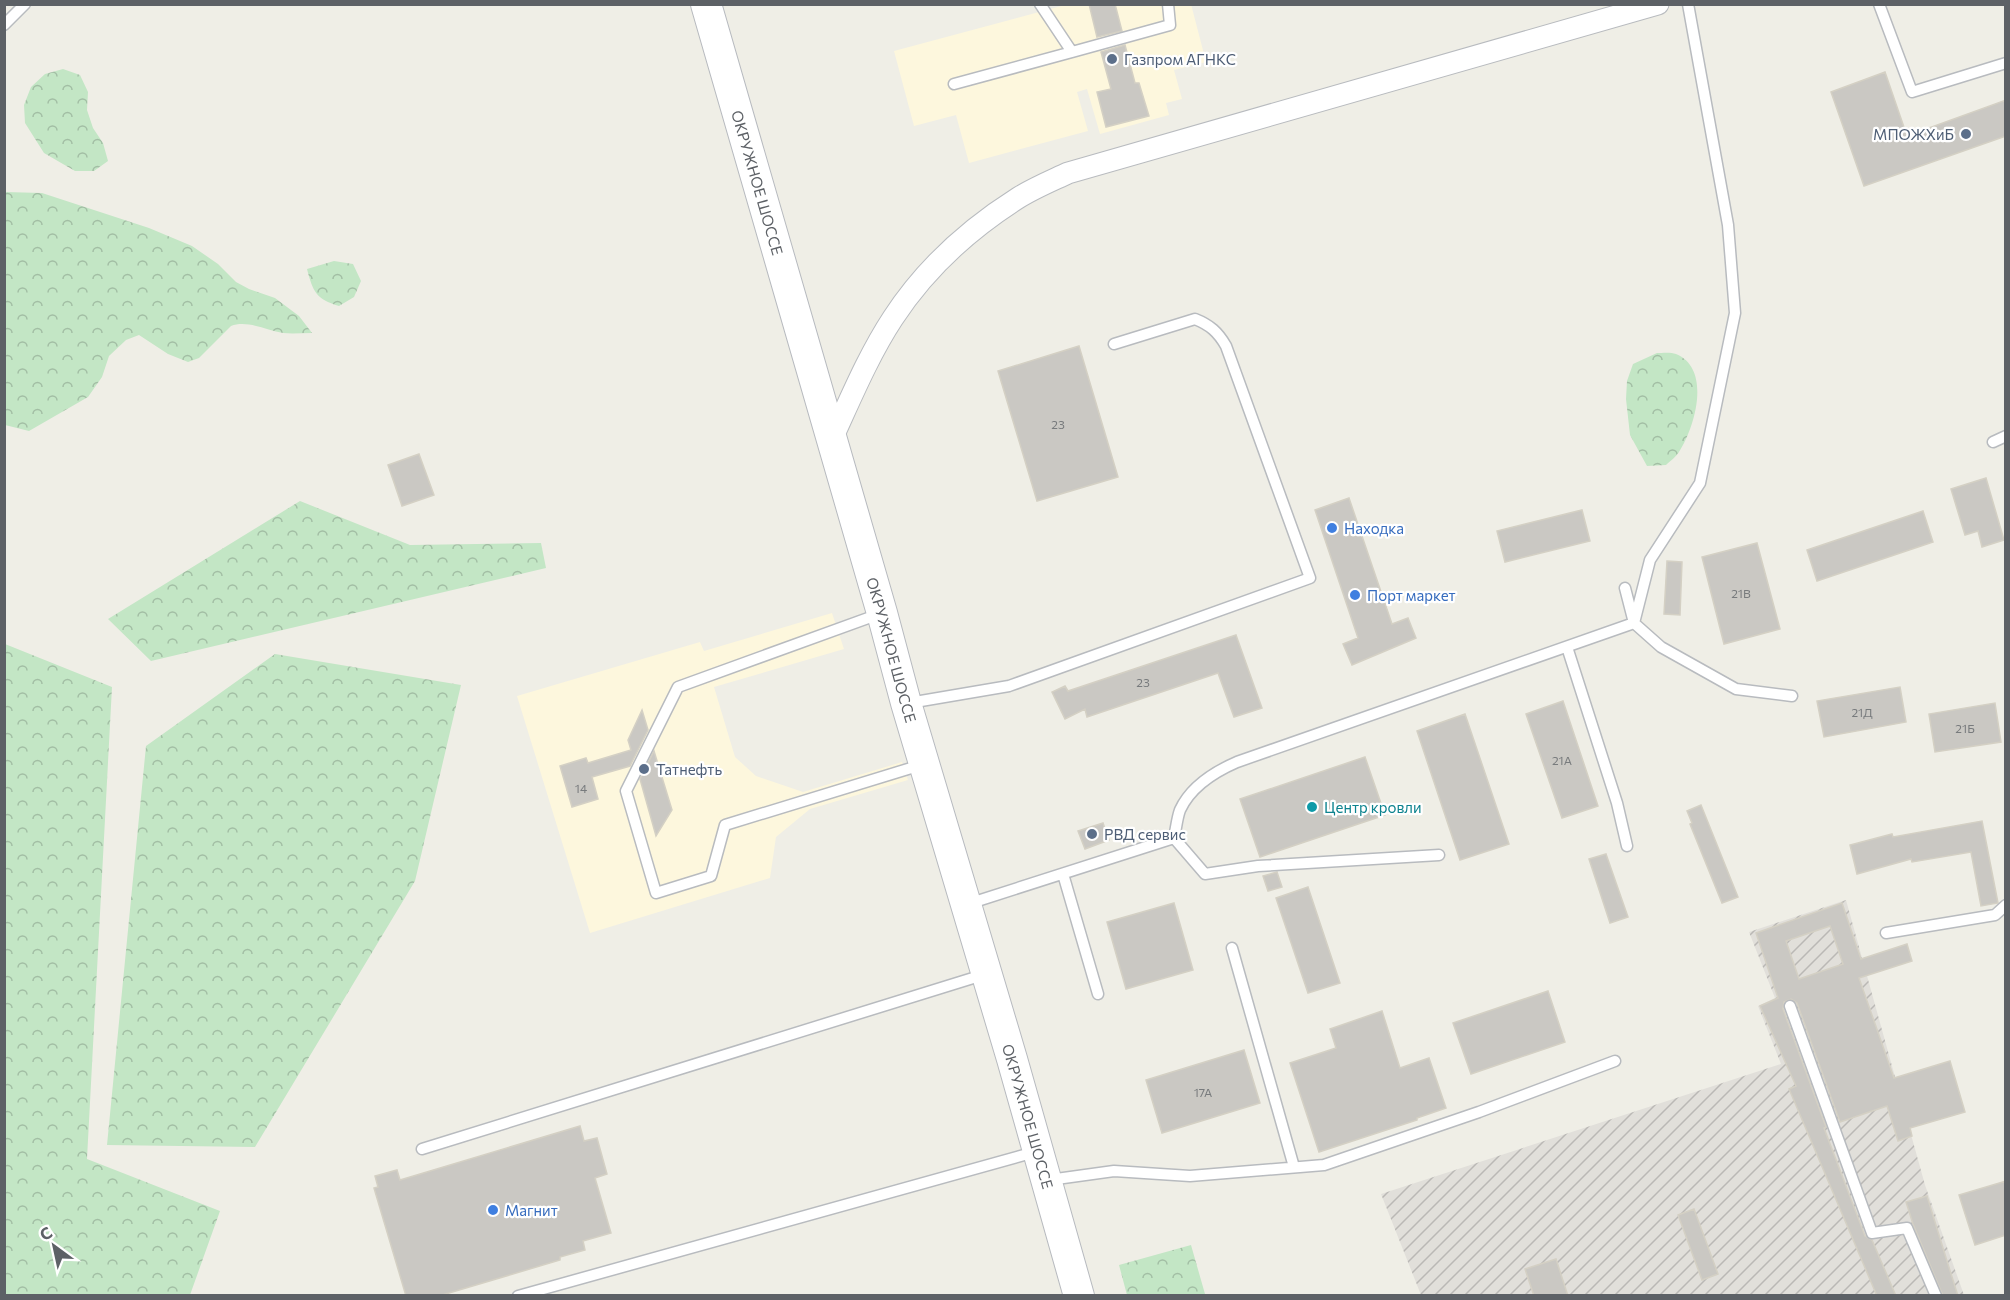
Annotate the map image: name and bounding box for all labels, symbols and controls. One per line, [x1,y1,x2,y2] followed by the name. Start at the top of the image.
[1124,50,1236,68] place label: Газпром АГНКС
[1105,52,1119,66] marker: Газпром АГНКС
[728,108,787,257] street label: ОКРУЖНОЕ ШОССЕ
[1873,125,1954,143] place label: МПОЖХиБ
[1959,127,1973,141] marker: МПОЖХиБ
[1051,417,1065,431] house number: 23
[1344,519,1404,537] place label: Находка
[1325,521,1339,535] marker: Находка
[863,575,920,725] street label: ОКРУЖНОЕ ШОССЕ
[1367,586,1456,604] place label: Порт маркет
[1731,586,1751,600] house number: 21В
[1348,588,1362,602] marker: Порт маркет
[1136,675,1150,689] house number: 23
[1851,705,1873,719] house number: 21Д
[1955,721,1975,735] house number: 21Б
[1552,753,1572,767] house number: 21А
[656,760,722,778] place label: Татнефть
[637,762,651,776] marker: Татнефть
[575,781,587,795] house number: 14
[1324,798,1422,816] place label: Центр кровли
[1305,800,1319,814] marker: Центр кровли
[1104,825,1186,843] place label: РВД сервис
[1085,827,1099,841] marker: РВД сервис
[999,1042,1057,1191] street label: ОКРУЖНОЕ ШОССЕ
[1194,1085,1212,1099] house number: 17А
[505,1201,558,1219] place label: Магнит
[486,1203,500,1217] marker: Магнит
[24,1216,84,1276] north arrow
[36,1222,55,1244] text: С

